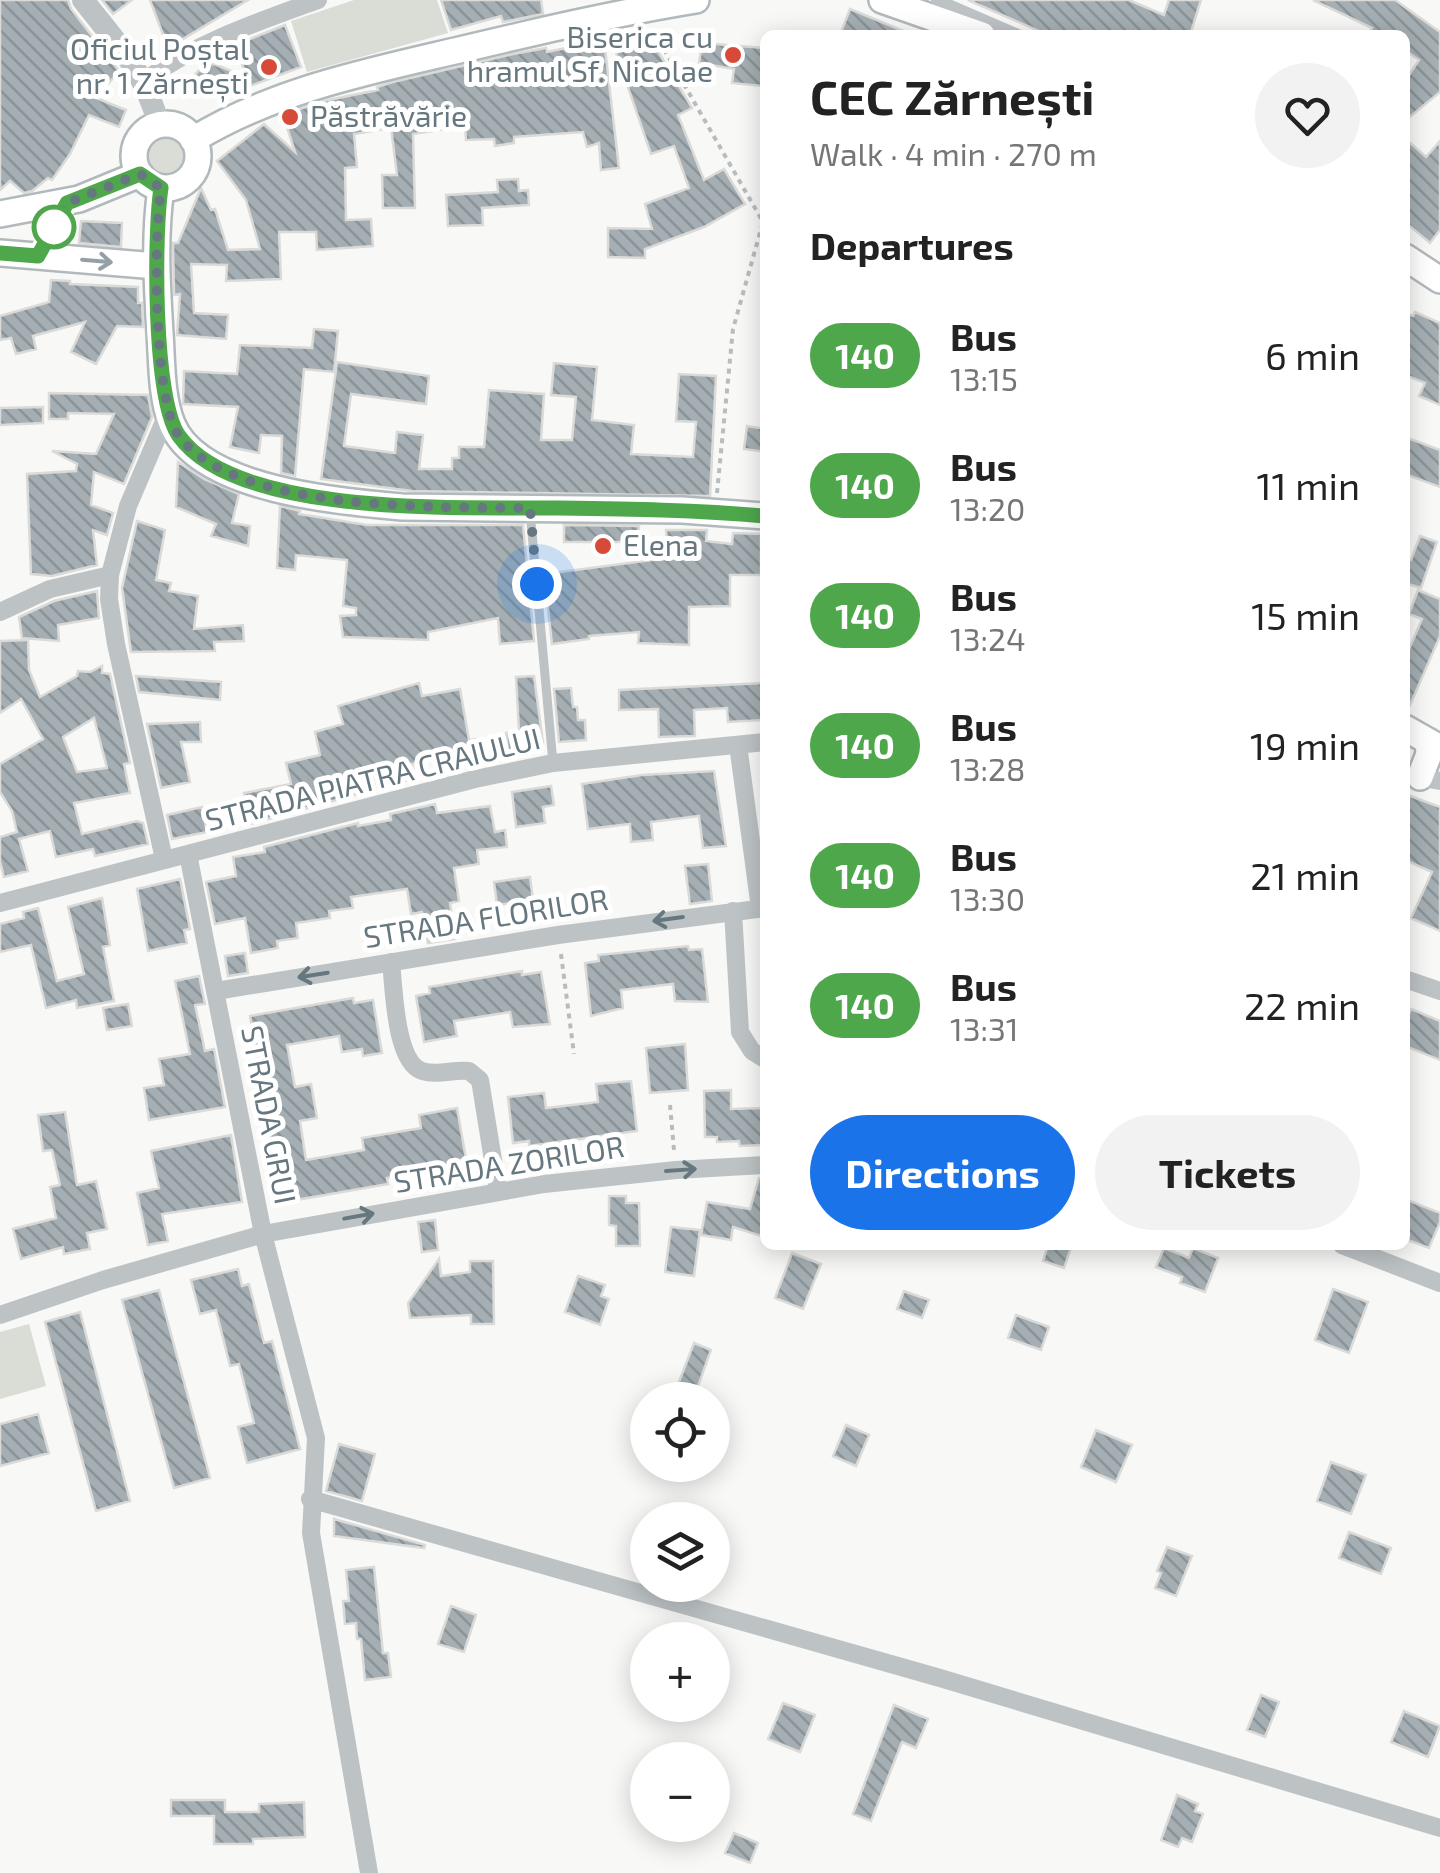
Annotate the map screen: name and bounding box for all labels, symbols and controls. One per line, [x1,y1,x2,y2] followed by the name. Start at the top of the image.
[467,18,713,88] place label: Biserica cu hramul Sf. Nicolae
[70,30,249,103] place label: Oficiul Poștal nr. 1 Zărnești
[722,44,744,66] marker: Biserica cu hramul Sf. Nicolae
[258,56,280,78] marker: Oficiul Poștal nr. 1 Zărnești
[1255,63,1360,168] button: heart
[810,67,1095,125] text: CEC Zărnești
[310,97,467,133] place label: Păstrăvărie
[279,106,301,128] marker: Păstrăvărie
[810,134,1097,172] text: Walk · 4 min · 270 m
[33,206,75,248] unlabelled marker
[810,222,1014,268] text: Departures
[80,252,112,271] one-way arrow
[950,313,1017,359] text: Bus
[1265,332,1360,378] text: 6 min
[835,334,895,376] text: 140
[950,359,1018,397] text: 13:15
[950,443,1017,489] text: Bus
[1256,462,1360,508] text: 11 min
[835,464,895,506] text: 140
[950,489,1025,527] text: 13:20
[623,526,699,562] place label: Elena
[592,535,614,557] marker: Elena
[512,559,562,609] your location
[950,573,1017,619] text: Bus
[1251,592,1360,638] text: 15 min
[835,594,895,636] text: 140
[950,619,1026,657] text: 13:24
[950,703,1017,749] text: Bus
[201,719,544,837] street label: STRADA PIATRA CRAIULUI
[1250,722,1360,768] text: 19 min
[835,724,895,766] text: 140
[950,749,1026,787] text: 13:28
[950,833,1017,879] text: Bus
[1250,852,1360,898] text: 21 min
[835,854,895,896] text: 140
[950,879,1025,917] text: 13:30
[361,880,610,954] street label: STRADA FLORILOR
[652,911,685,929] one-way arrow
[950,963,1017,1009] text: Bus
[297,966,329,985] one-way arrow
[1244,982,1360,1028] text: 22 min
[835,984,895,1026] text: 140
[950,1009,1019,1047] text: 13:31
[235,1022,305,1207] street label: STRADA GRUI
[810,1115,1075,1230] button: Directions
[1095,1115,1360,1230] button: Tickets
[391,1127,626,1199] street label: STRADA ZORILOR
[664,1160,696,1179] one-way arrow
[342,1206,374,1225] one-way arrow
[630,1382,730,1842] map controls
[630,1382,730,1482] button: locate
[630,1502,730,1602] button: layers
[630,1622,730,1722] button: +
[630,1742,730,1842] button: −

